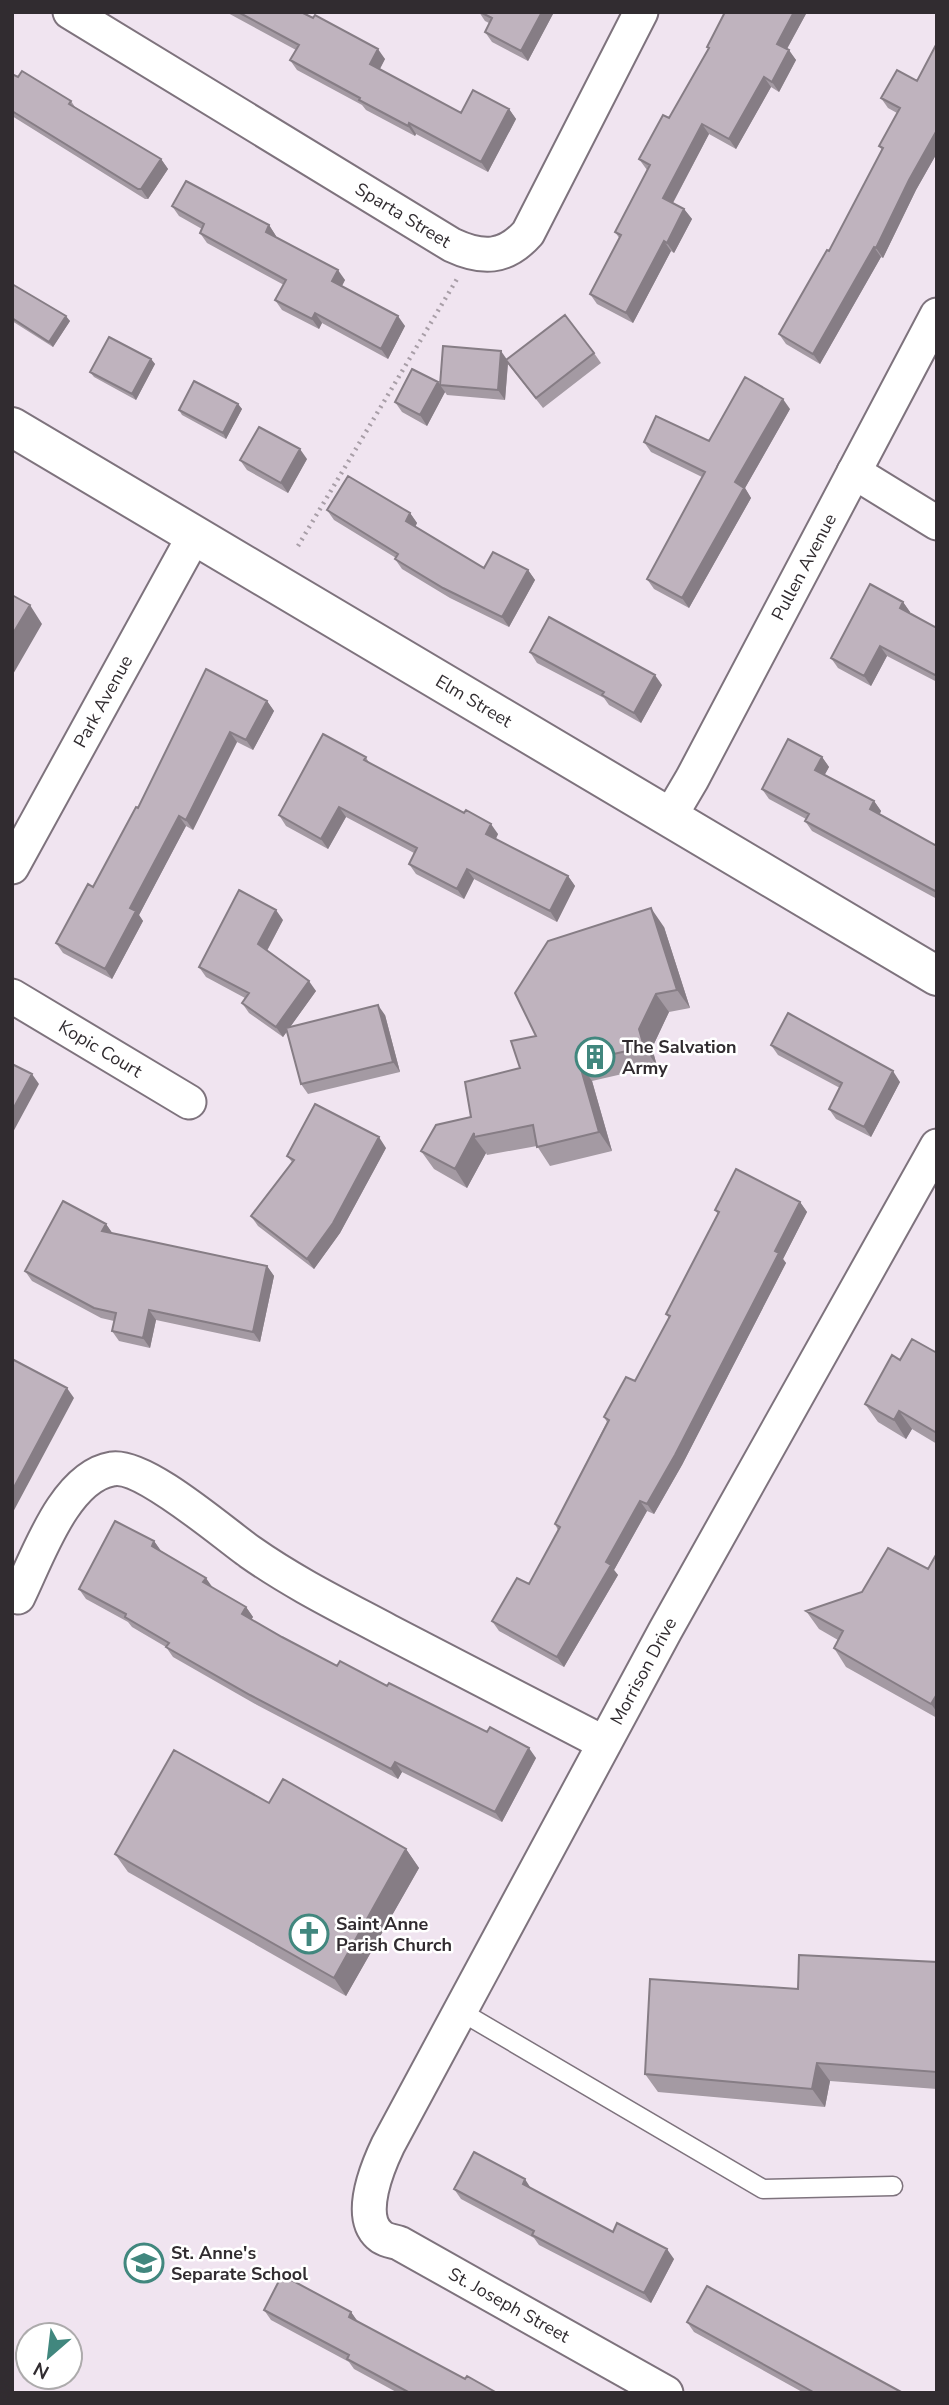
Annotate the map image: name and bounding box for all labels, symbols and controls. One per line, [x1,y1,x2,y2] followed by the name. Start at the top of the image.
[351,177,456,254] street label: Sparta Street
[766,509,842,625] street label: Pullen Avenue
[68,651,138,752] street label: Park Avenue
[431,669,517,733] street label: Elm Street
[54,1015,147,1084] street label: Kopic Court
[622,1035,737,1080] place label: The Salvation Army
[574,1036,616,1078] building icon: The Salvation Army
[605,1613,682,1729] street label: Morrison Drive
[336,1912,452,1957] place label: Saint Anne Parish Church
[288,1913,330,1955] church icon: Saint Anne Parish Church
[171,2241,308,2286] place label: St. Anne's Separate School
[123,2242,165,2284] school or university icon: St. Anne's Separate School
[444,2262,574,2349] street label: St. Joseph Street
[14,2321,84,2391] north arrow
[29,2355,54,2385] text: N

